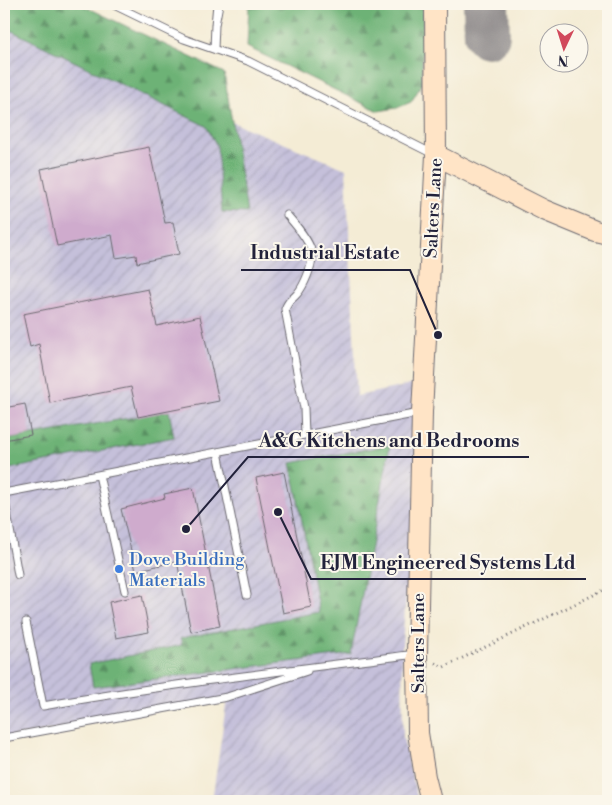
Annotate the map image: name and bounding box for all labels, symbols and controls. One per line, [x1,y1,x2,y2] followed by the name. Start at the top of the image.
[540,22,590,72] north arrow
[557,51,569,69] text: N
[419,157,448,259] street label: Salters Lane
[241,236,410,270] callout: Industrial Estate
[250,241,400,265] text: Industrial Estate
[248,423,529,457] callout: A&G Kitchens and Bedrooms
[258,429,520,453] text: A&G Kitchens and Bedrooms
[311,545,586,579] callout: EJM Engineered Systems Ltd
[129,548,245,592] place label: Dove Building Materials
[320,551,576,575] text: EJM Engineered Systems Ltd
[113,563,125,575] marker: Dove Building Materials
[407,593,430,693] street label: Salters Lane

